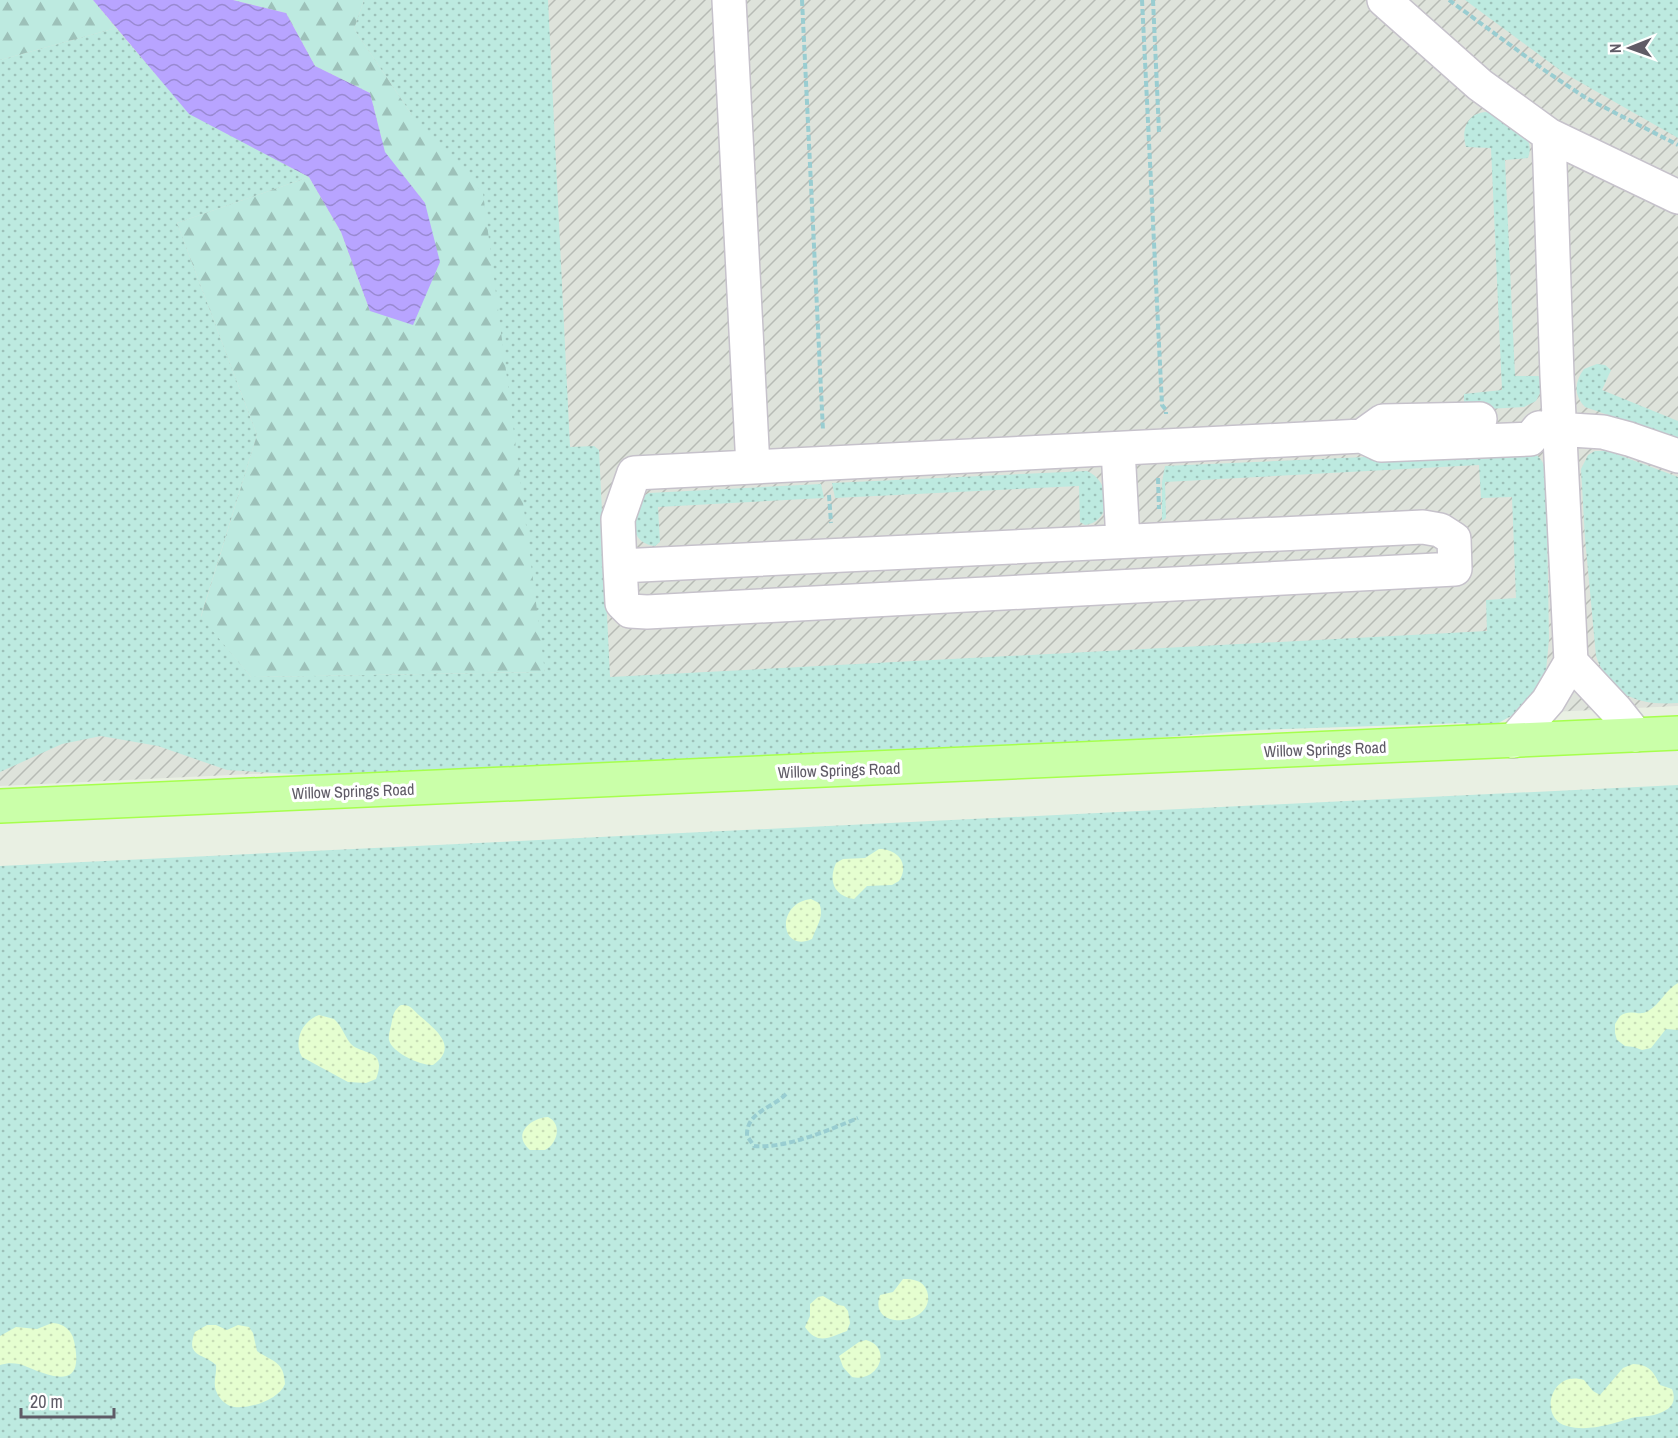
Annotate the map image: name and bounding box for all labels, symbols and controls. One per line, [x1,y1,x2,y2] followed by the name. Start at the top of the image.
[1600,18,1660,78] north arrow
[1604,43,1626,53] text: N
[1263,736,1387,762] street label: Willow Springs Road
[777,757,901,783] street label: Willow Springs Road
[291,778,415,804] street label: Willow Springs Road
[21,1381,114,1419] scale bar
[30,1389,63,1414] text: 20 m

